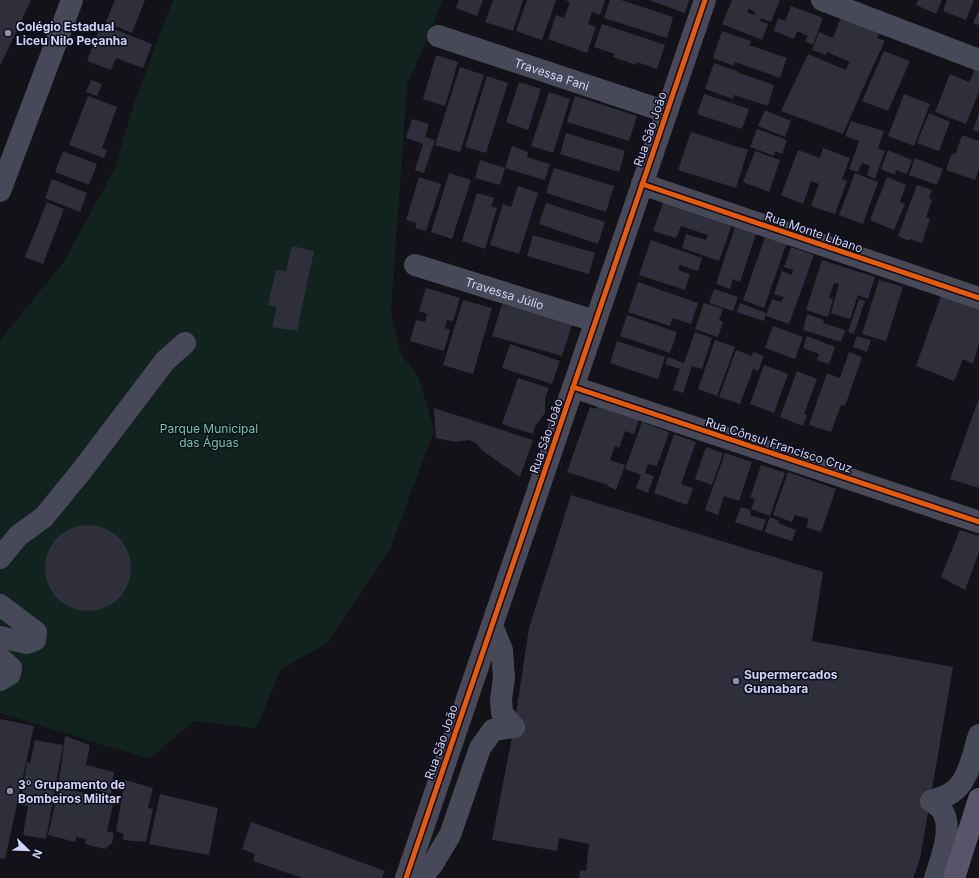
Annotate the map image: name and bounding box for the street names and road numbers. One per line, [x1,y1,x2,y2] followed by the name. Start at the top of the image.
[512,54,591,93] street label: Travessa Fani
[630,90,670,168] street label: Rua São João
[763,208,865,256] street label: Rua Monte Líbano
[464,274,546,312] street label: Travessa Júlio
[526,397,566,475] street label: Rua São João
[704,414,854,476] street label: Rua Cônsul Francisco Cruz
[421,703,461,781] street label: Rua São João

